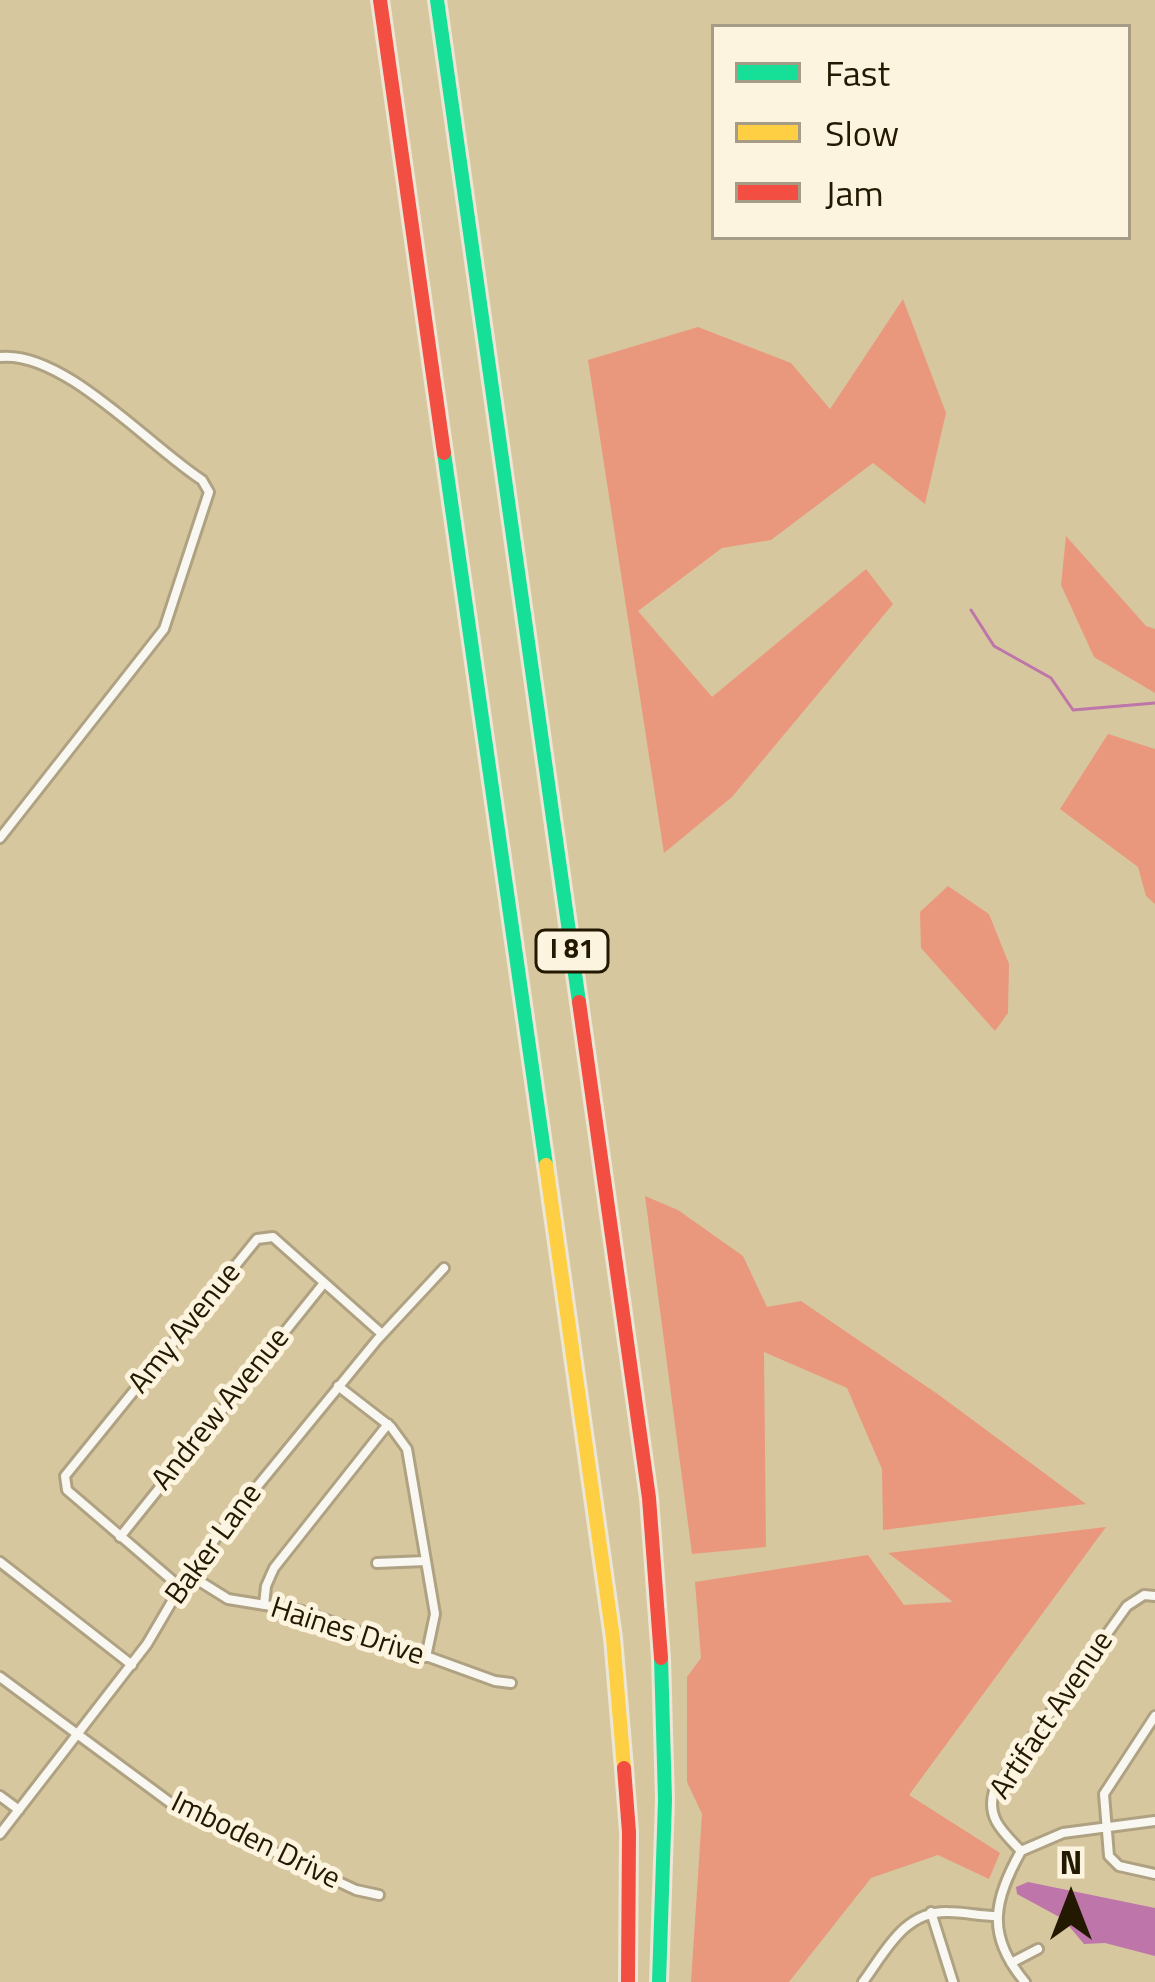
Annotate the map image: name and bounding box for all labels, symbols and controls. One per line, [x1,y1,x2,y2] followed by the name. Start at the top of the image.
[711,24,1131,240] legend
[825,45,890,100] text: Fast
[825,105,899,160] text: Slow
[825,165,884,220] text: Jam
[536,930,608,972] road number: I 81
[122,1256,250,1402] street label: Amy Avenue
[146,1322,298,1498] street label: Andrew Avenue
[159,1478,271,1612] street label: Baker Lane
[266,1591,428,1675] street label: Haines Drive
[984,1625,1122,1807] street label: Artifact Avenue
[165,1786,345,1898] street label: Imboden Drive
[1060,1837,1082,1887] text: N
[1011,1838,1131,1958] north arrow

